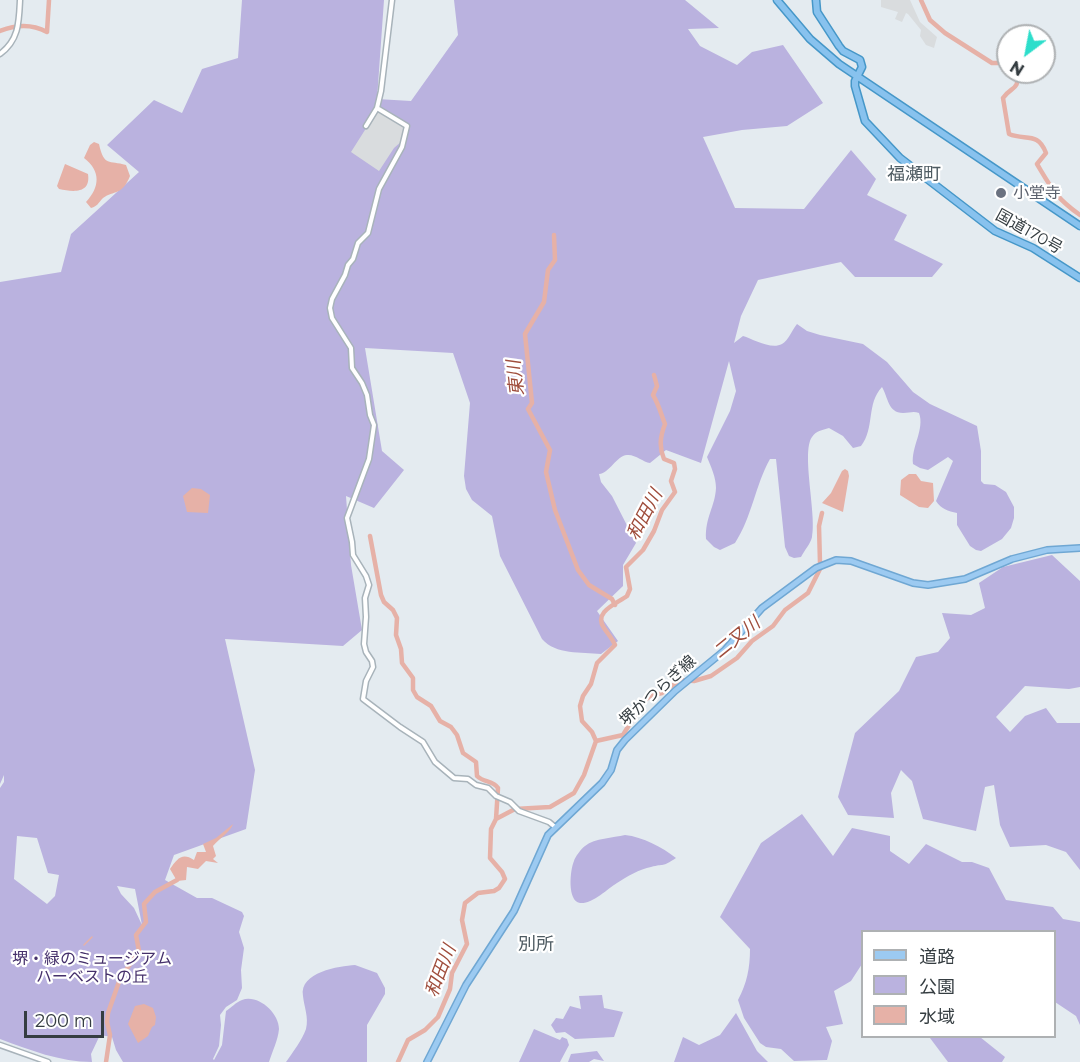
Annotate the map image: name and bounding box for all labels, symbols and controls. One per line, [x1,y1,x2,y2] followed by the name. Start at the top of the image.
[996,24,1056,84] north arrow
[1007,57,1028,79] text: N
[887,164,941,186] district label: 福瀬町
[1013,183,1061,203] place label: 小堂寺
[994,186,1008,200] marker: 小堂寺
[992,206,1066,258] street label: 国道170号
[503,359,529,397] water label: 東川
[623,486,667,544] water label: 和田川
[709,613,765,663] water label: 二又川
[616,652,700,730] street label: 堺かつらぎ線
[861,930,1056,1038] legend
[518,934,554,956] district label: 別所
[421,942,461,1000] water label: 和田川
[919,946,955,968] text: 道路
[12,949,172,987] park label: 堺・緑のミュージアム ハーベストの丘
[919,976,955,998] text: 公園
[27,999,106,1037] scale bar
[919,1006,955,1028] text: 水域
[35,1010,93,1032] text: 200 m

